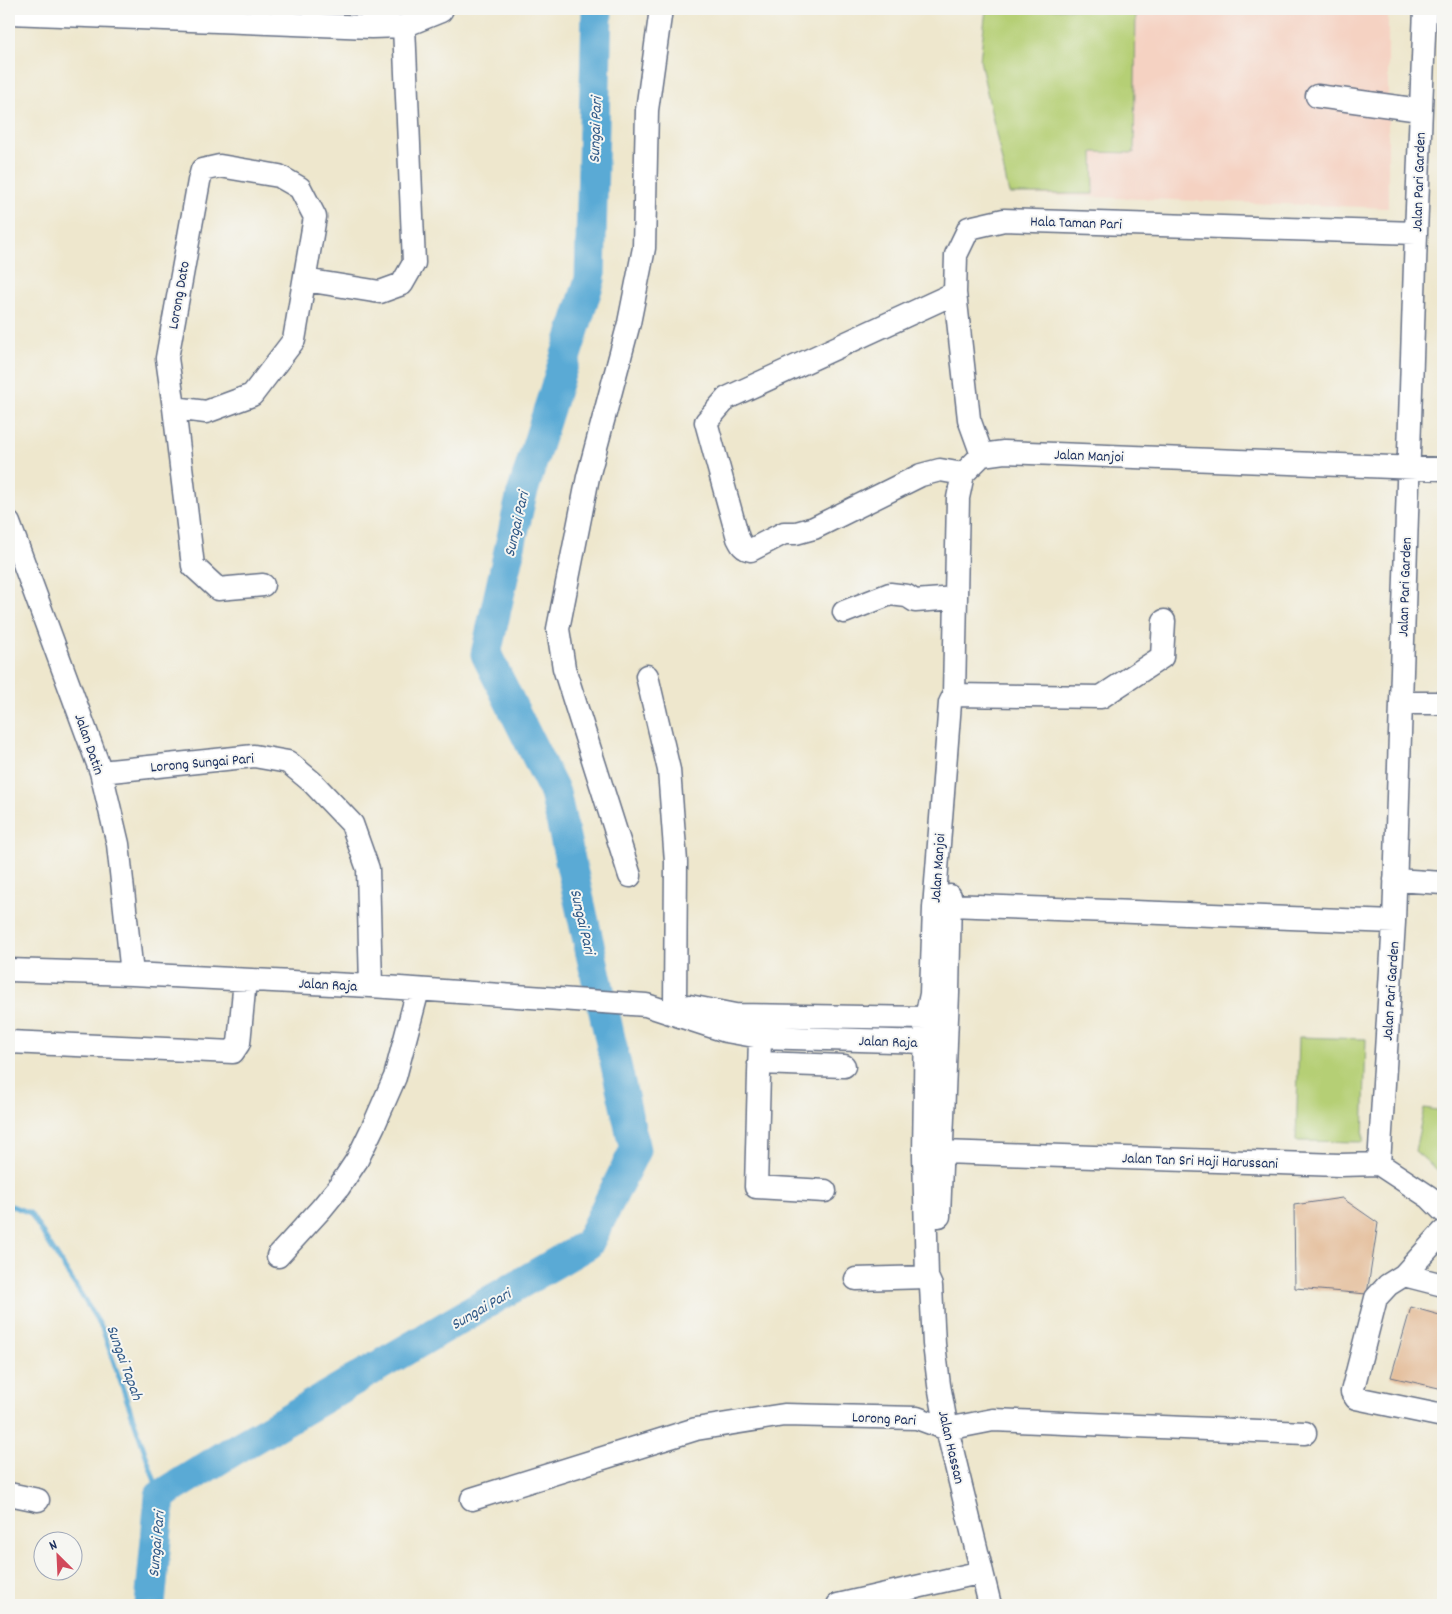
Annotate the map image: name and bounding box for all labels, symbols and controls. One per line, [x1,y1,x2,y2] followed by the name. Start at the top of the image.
[584,94,609,164] water label: Sungai Pari
[1407,132,1433,232] street label: Jalan Pari Garden
[1030,211,1122,237] street label: Hala Taman Pari
[163,259,197,331] street label: Lorong Dato
[1054,445,1124,469] street label: Jalan Manjoi
[499,487,537,559] water label: Sungai Pari
[1393,537,1419,637] street label: Jalan Pari Garden
[67,711,109,778] street label: Jalan Datin
[149,748,255,779] street label: Lorong Sungai Pari
[926,832,952,904] street label: Jalan Manjoi
[563,887,601,959] water label: Sungai Pari
[1378,941,1406,1042] street label: Jalan Pari Garden
[298,973,359,999] street label: Jalan Raja
[858,1031,919,1055] street label: Jalan Raja
[1122,1148,1279,1176] street label: Jalan Tan Sri Haji Harussani
[447,1282,518,1337] water label: Sungai Pari
[99,1322,148,1404] water label: Sungai Tapah
[851,1407,917,1433] street label: Lorong Pari
[931,1409,969,1486] street label: Jalan Hassan
[143,1507,172,1578] water label: Sungai Pari
[32,1532,82,1582] north arrow
[46,1535,61,1556] text: N

